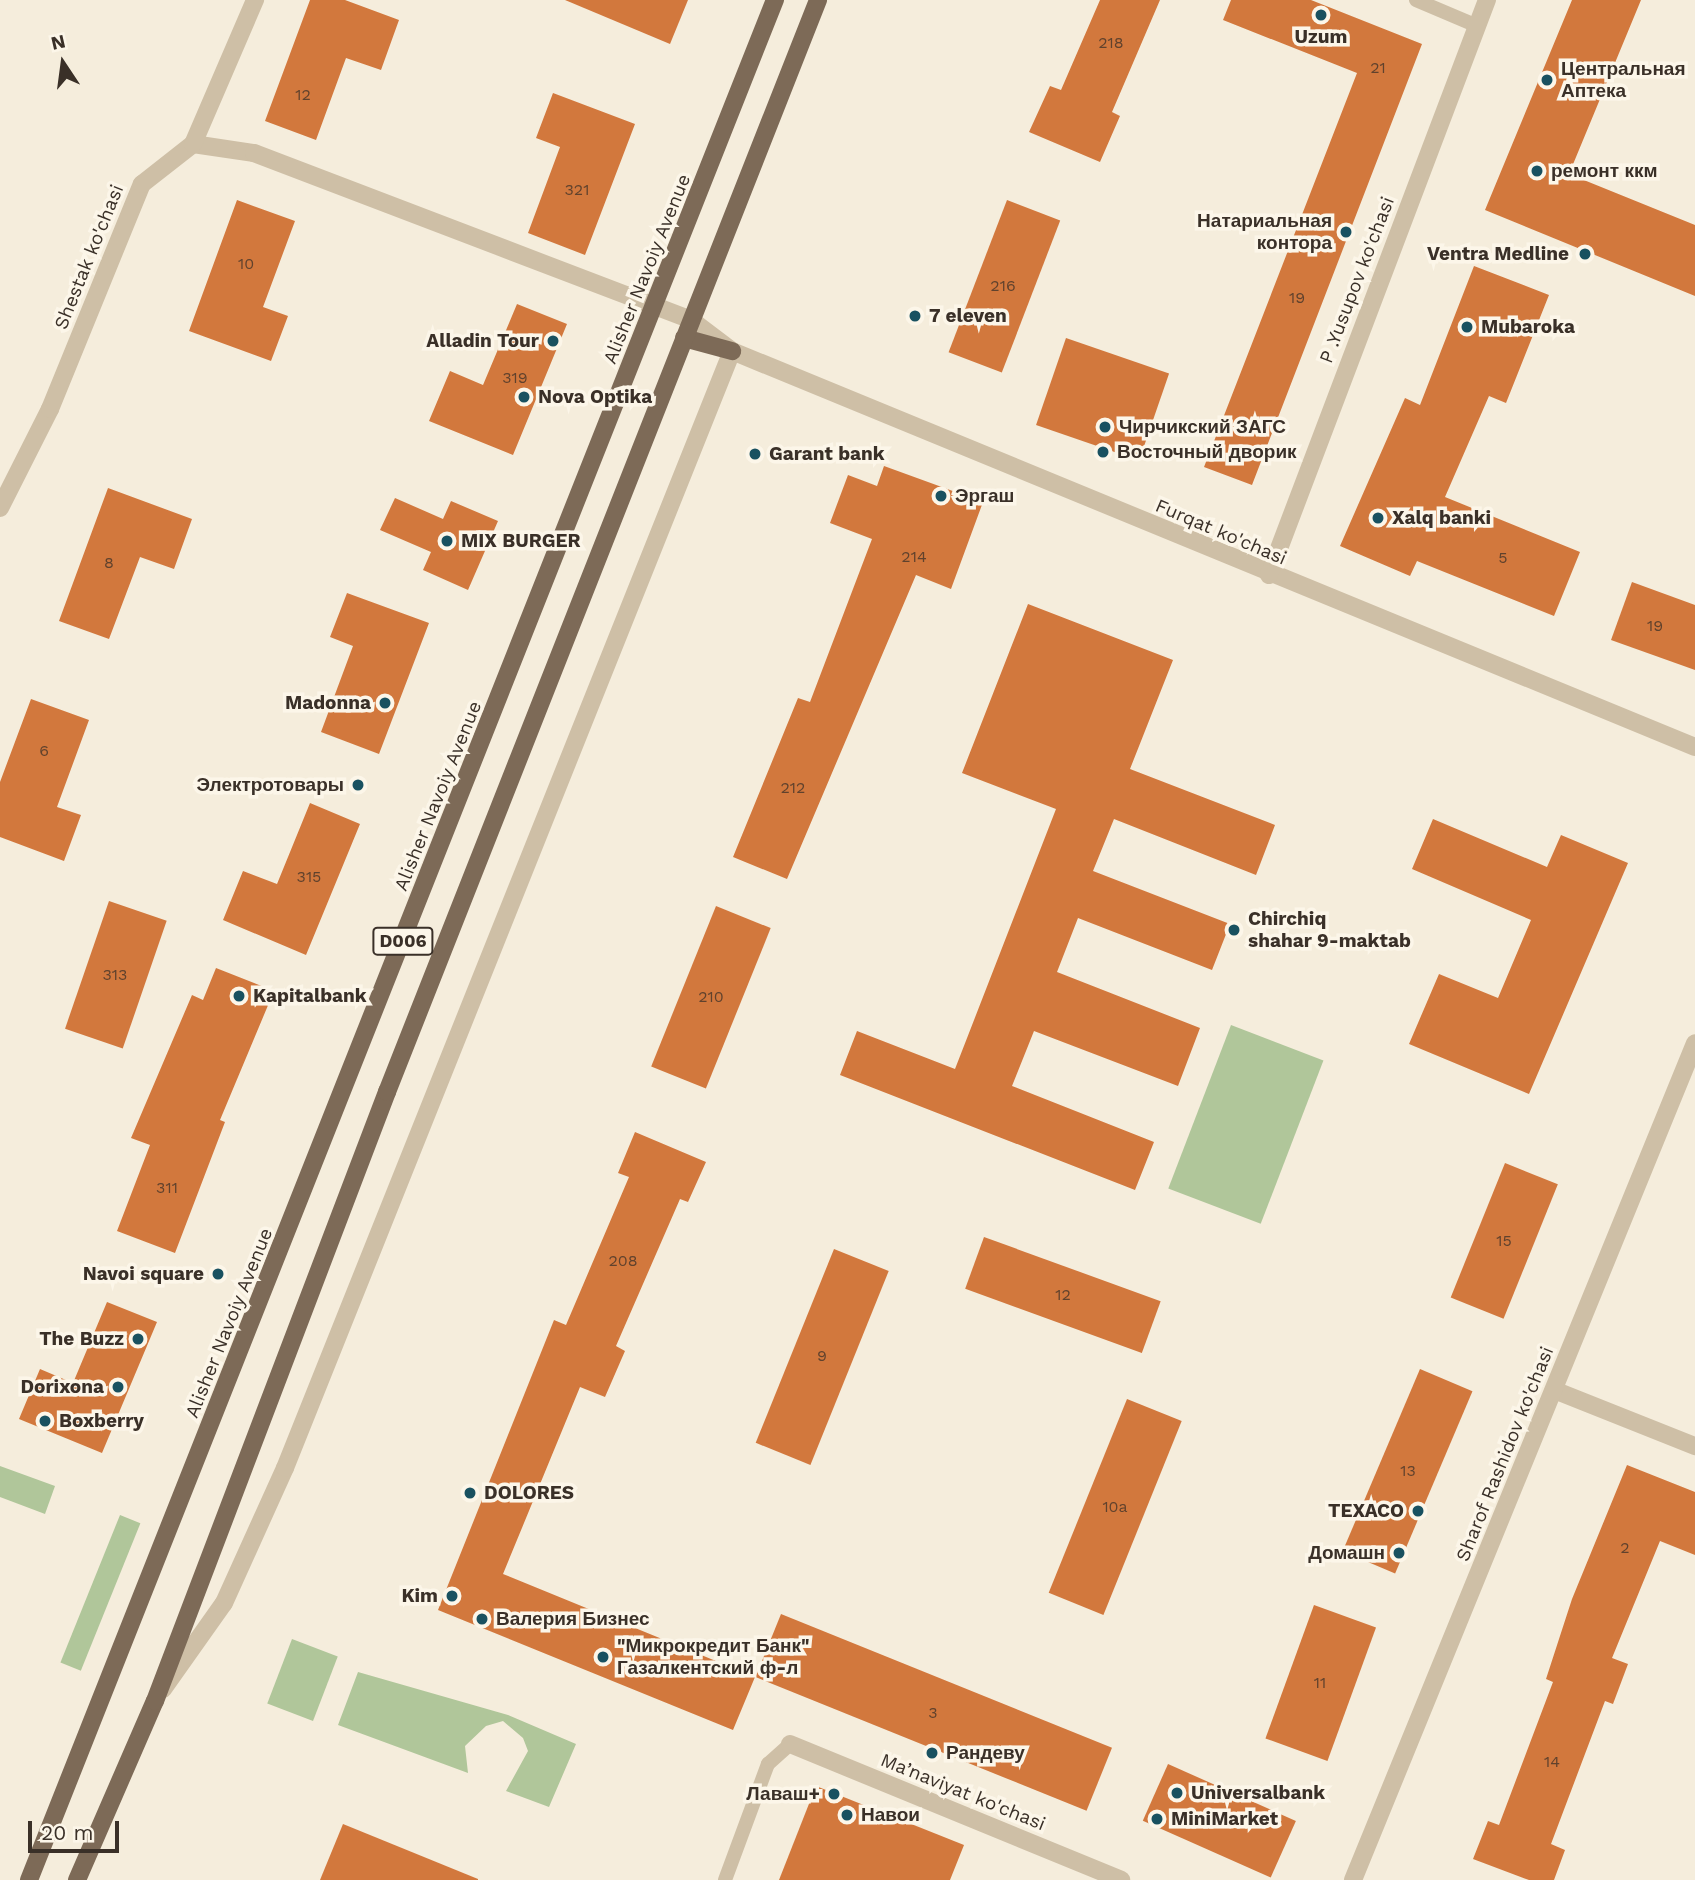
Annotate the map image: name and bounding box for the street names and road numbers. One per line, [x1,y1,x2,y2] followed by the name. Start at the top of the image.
[598,170,696,368] street label: Alisher Navoiy Avenue
[49,181,129,333] street label: Shestak ko'chasi
[1315,193,1399,367] street label: P .Yusupov ko'chasi
[1152,494,1290,570] street label: Furqat ko'chasi
[389,697,487,895] street label: Alisher Navoiy Avenue
[372,926,434,956] road number: D006
[180,1224,278,1422] street label: Alisher Navoiy Avenue
[1451,1343,1559,1565] street label: Sharof Rashidov ko'chasi
[877,1749,1049,1835] street label: Ma’naviyat ko'chasi

